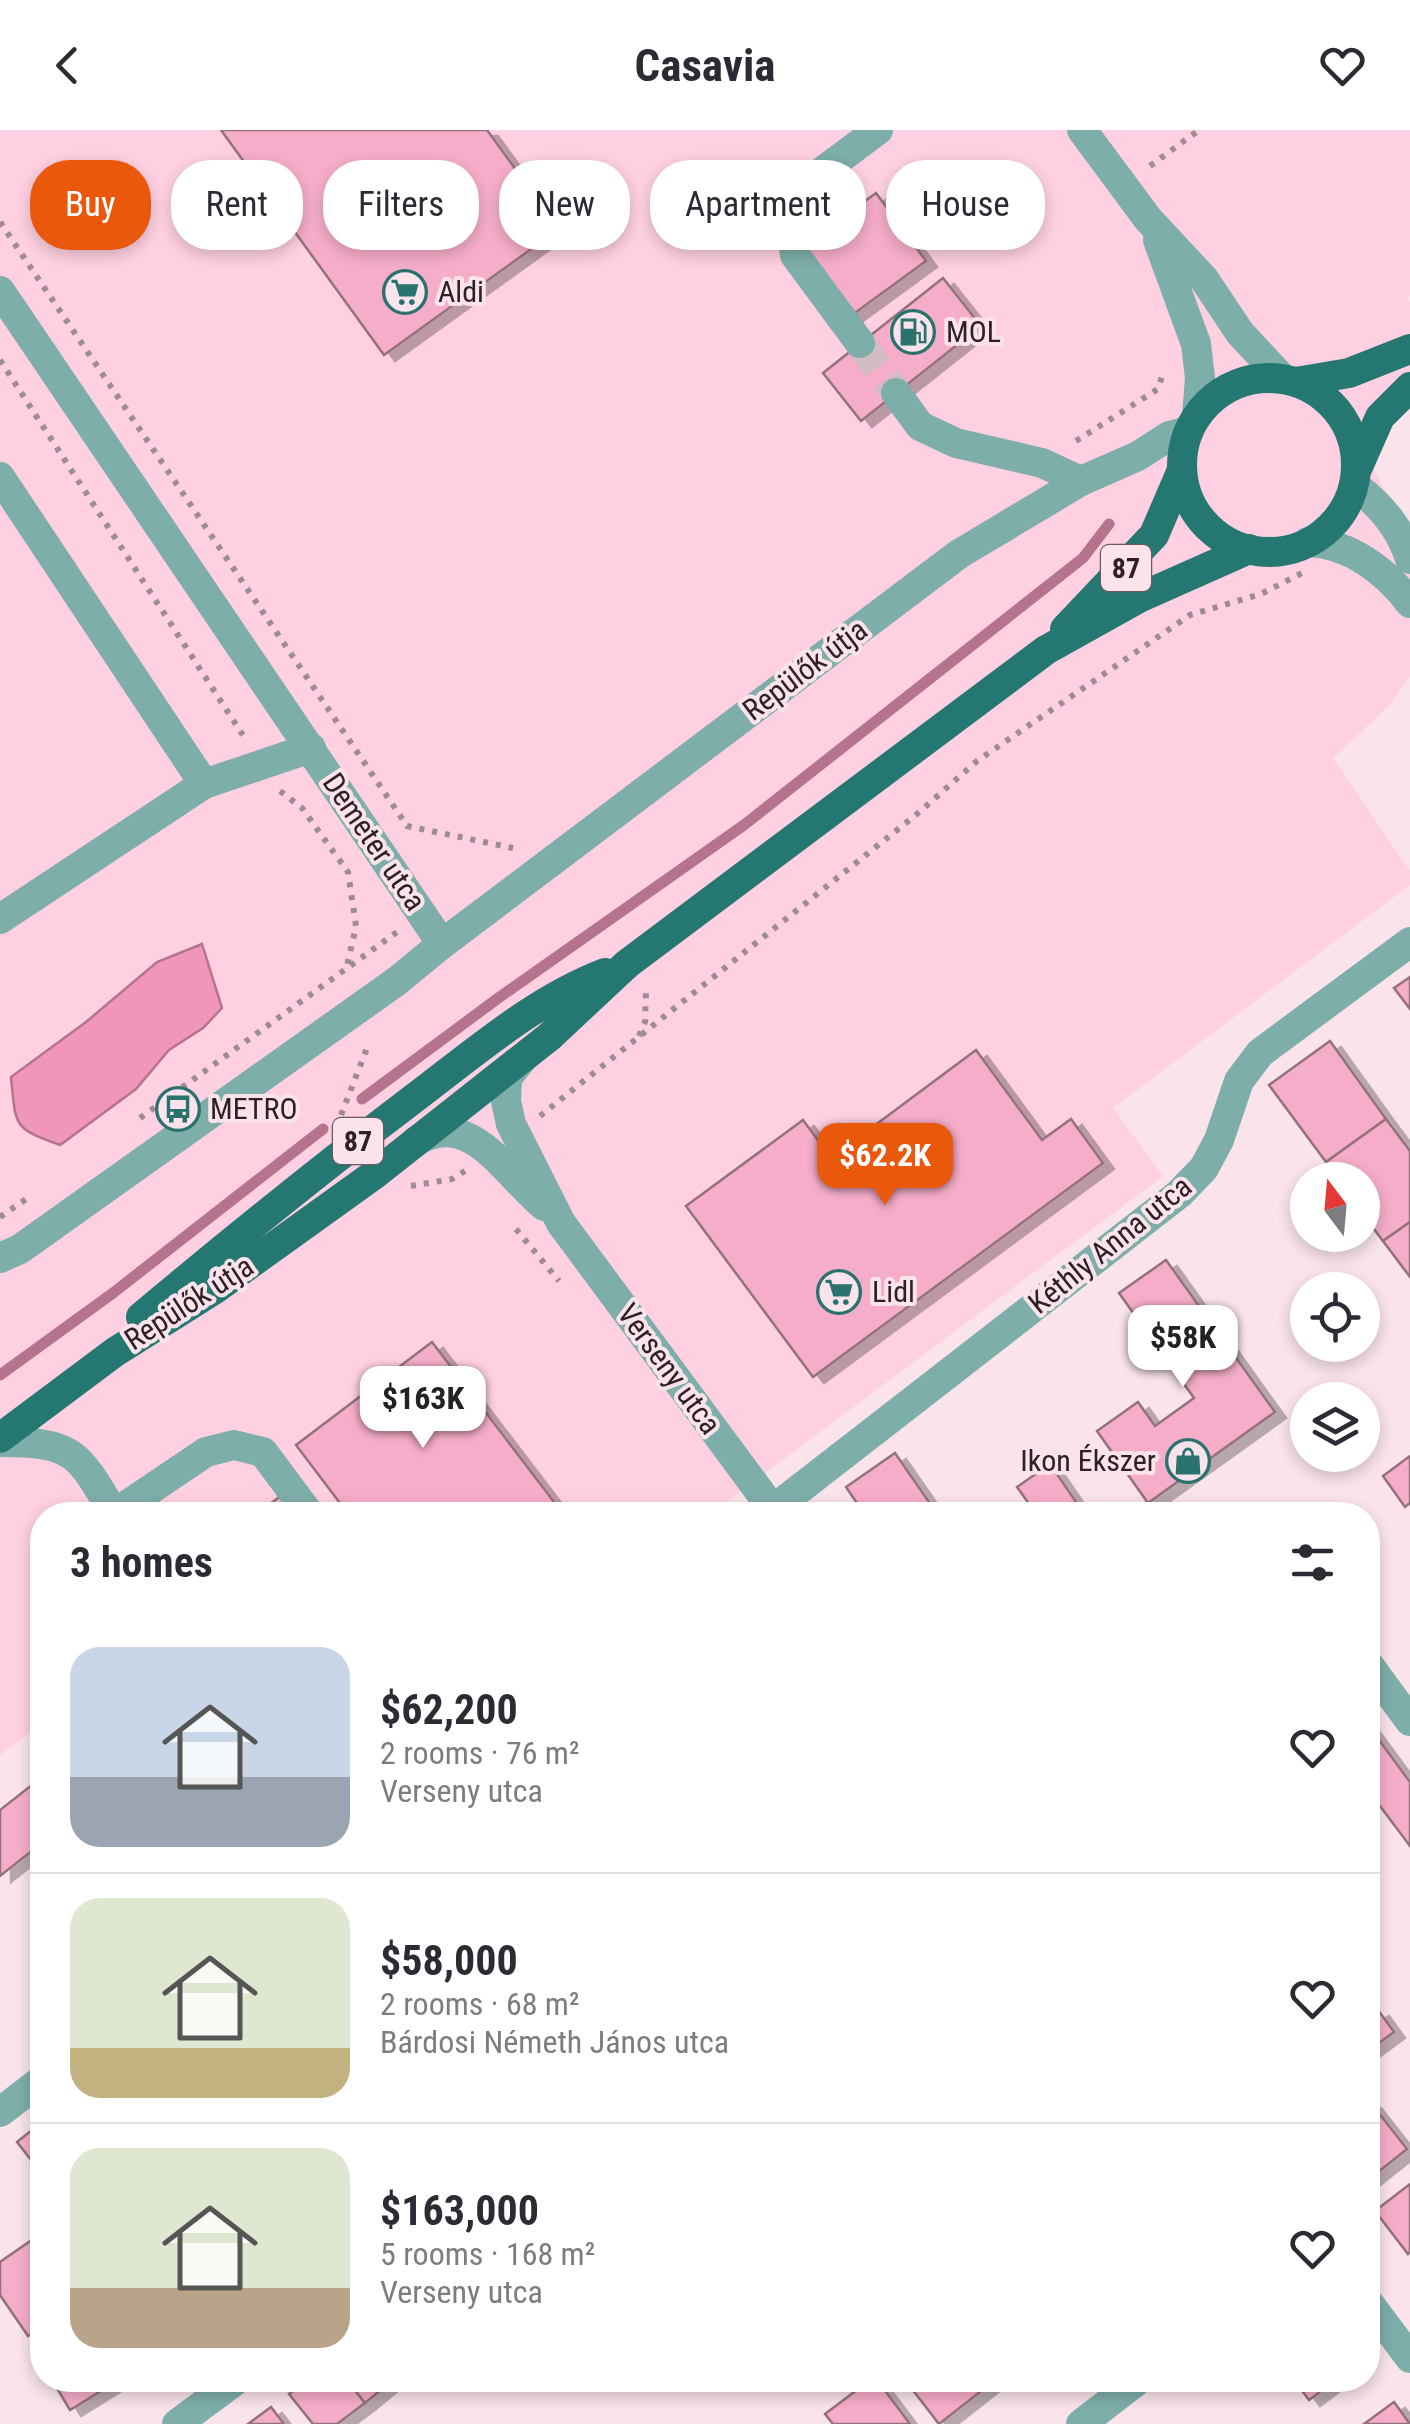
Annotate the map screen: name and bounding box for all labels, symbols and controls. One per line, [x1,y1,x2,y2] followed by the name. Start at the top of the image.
[40,38,95,93] icon: back
[1315,38,1370,93] icon: heart
[635,39,775,92] text: Casavia
[30,160,151,250] chip: Buy
[171,160,303,250] chip: Rent
[323,160,479,250] chip: Filters
[499,160,630,250] chip: New
[650,160,866,250] chip: Apartment
[886,160,1045,250] chip: House
[382,269,428,315] supermarket icon: Aldi
[438,274,484,309] place label: Aldi
[890,309,936,355] fuel station icon: MOL
[946,314,1001,349] place label: MOL
[1101,545,1151,591] road number: 87
[736,612,874,728] street label: Repülők útja
[316,766,433,917] street label: Demeter utca
[155,1086,201,1132] bus stop icon: METRO
[210,1091,297,1126] place label: METRO
[333,1118,383,1164] road number: 87
[804,1123,966,1208] pin: $62.2K
[839,1136,931,1174] text: $62.2K
[1290,1162,1380,1252] north arrow
[1290,1162,1380,1472] map controls
[1021,1168,1198,1321] street label: Kéthly Anna utca
[118,1248,260,1357] street label: Repülők útja
[816,1269,862,1315] supermarket icon: Lidl
[1290,1272,1380,1362] button: locate
[872,1274,915,1309] place label: Lidl
[610,1297,728,1441] street label: Verseny utca
[1124,1305,1242,1390] pin: $58K
[1150,1318,1216,1356] text: $58K
[353,1366,493,1451] pin: $163K
[382,1379,464,1417] text: $163K
[1290,1382,1380,1472] button: layers
[1165,1438,1211,1484] shop icon: Ikon Ékszer
[1020,1443,1156,1478] place label: Ikon Ékszer
[1285,1535,1340,1590] icon: filters
[70,1538,213,1587] text: 3 homes
[380,1685,518,1734] text: $62,200
[150,1687,270,1807] icon: home
[1285,1720,1340,1775] icon: heart
[380,1734,579,1772] text: 2 rooms · 76 m²
[380,1772,543,1810] text: Verseny utca
[380,1936,518,1985] text: $58,000
[150,1938,270,2058] icon: home
[1285,1971,1340,2026] icon: heart
[380,1985,579,2023] text: 2 rooms · 68 m²
[380,2023,729,2061] text: Bárdosi Németh János utca
[380,2186,539,2235] text: $163,000
[150,2188,270,2308] icon: home
[1285,2221,1340,2276] icon: heart
[380,2235,595,2273] text: 5 rooms · 168 m²
[380,2273,543,2311] text: Verseny utca

